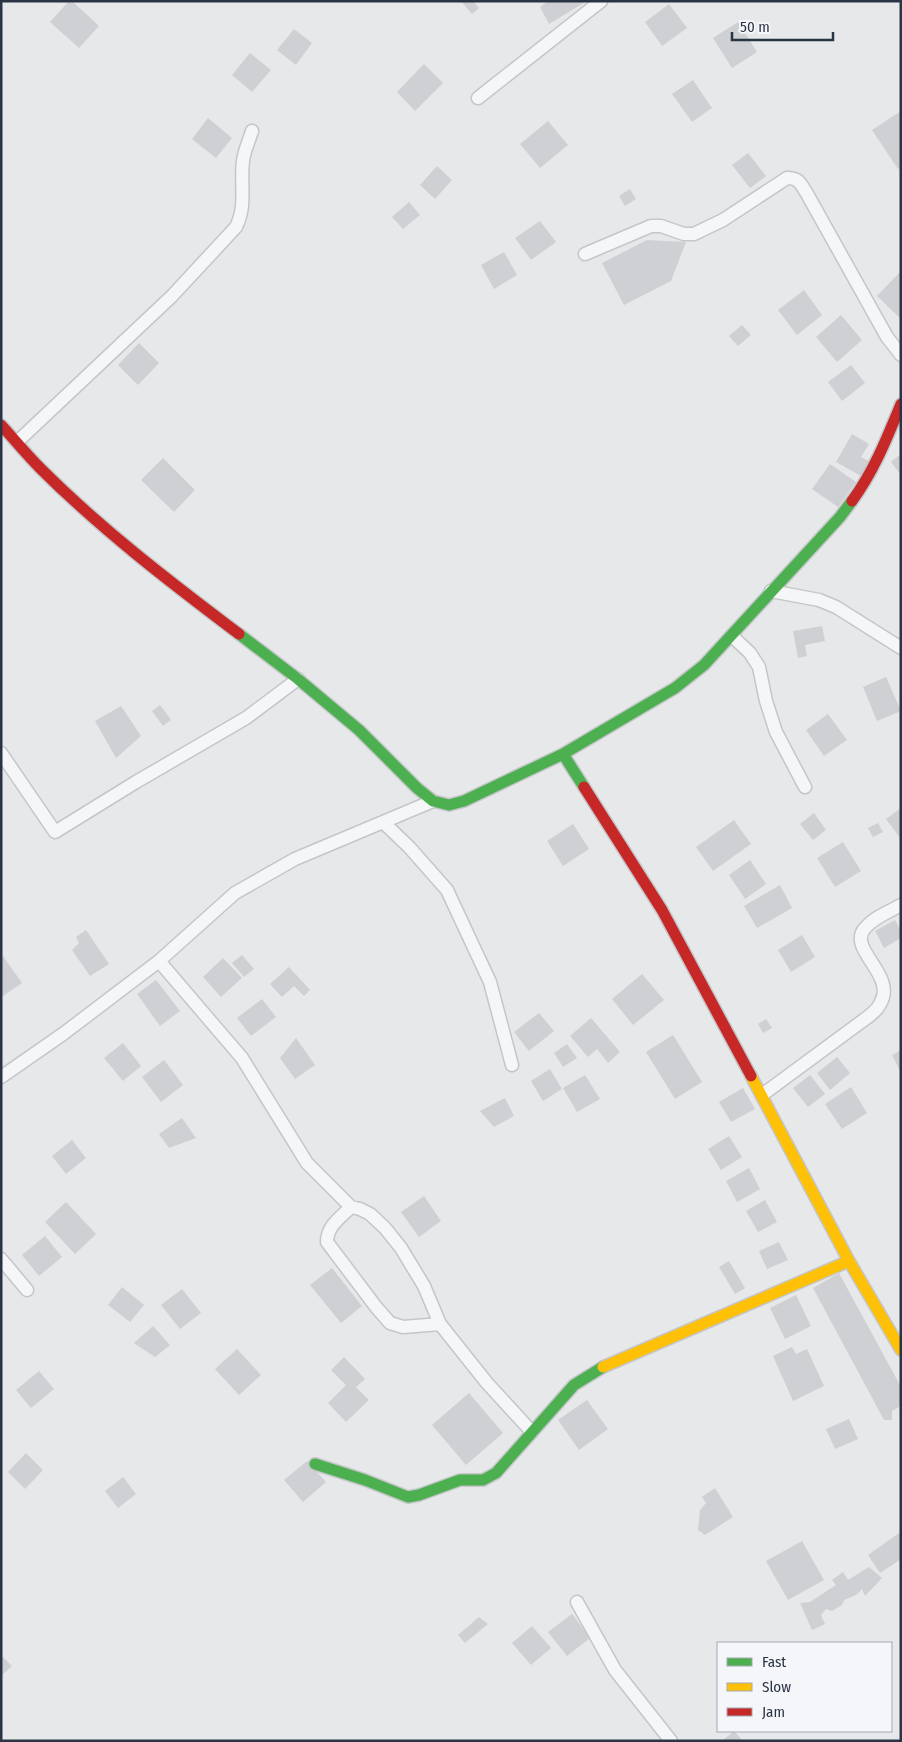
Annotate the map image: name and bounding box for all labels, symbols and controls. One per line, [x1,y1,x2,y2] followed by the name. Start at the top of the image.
[732,10,833,42] scale bar
[740,18,770,36] text: 50 m
[717,1642,892,1732] legend
[762,1653,786,1671] text: Fast
[762,1678,791,1696] text: Slow
[762,1703,785,1721] text: Jam

